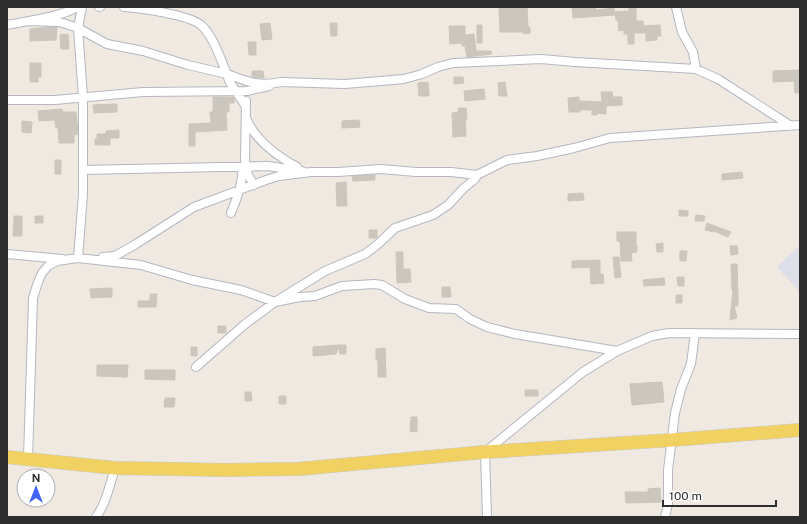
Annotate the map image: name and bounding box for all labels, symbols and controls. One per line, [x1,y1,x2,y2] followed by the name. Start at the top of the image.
[16,468,56,508] north arrow
[32,472,40,484] text: N
[663,482,776,508] scale bar
[669,489,702,503] text: 100 m

